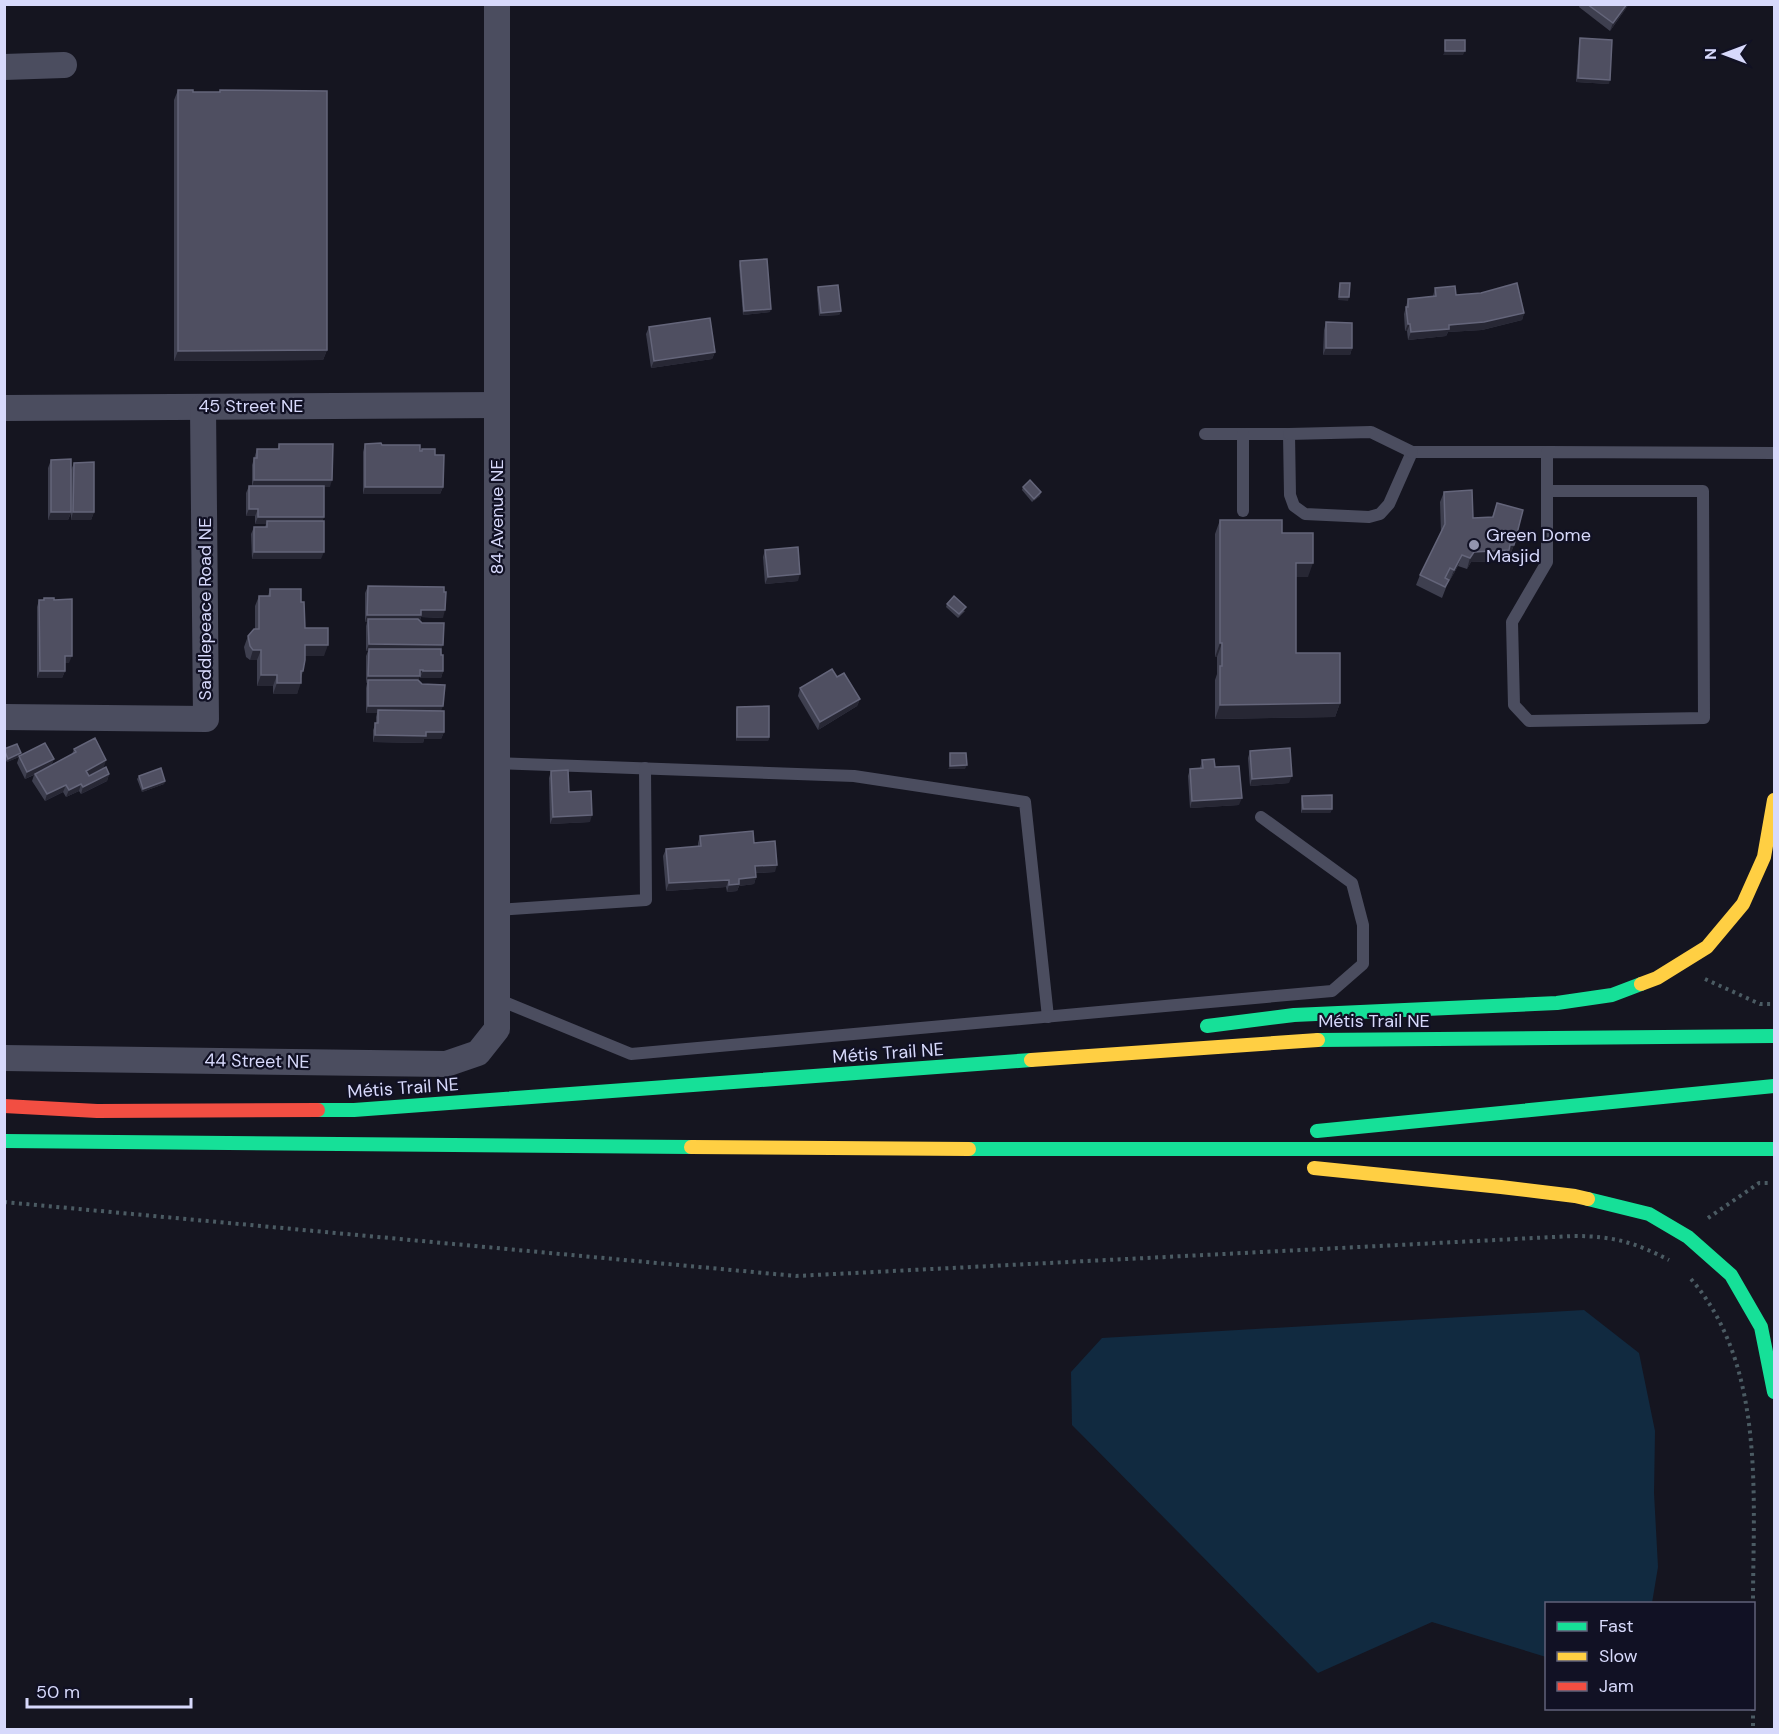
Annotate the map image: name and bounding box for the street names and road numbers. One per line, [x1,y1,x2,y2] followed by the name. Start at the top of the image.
[198,394,304,418] street label: 45 Street NE
[485,459,509,575] street label: 84 Avenue NE
[193,518,217,700] street label: Saddlepeace Road NE
[1318,1009,1430,1033] street label: Métis Trail NE
[832,1037,944,1069] street label: Métis Trail NE
[204,1048,310,1074] street label: 44 Street NE
[347,1072,459,1104] street label: Métis Trail NE

